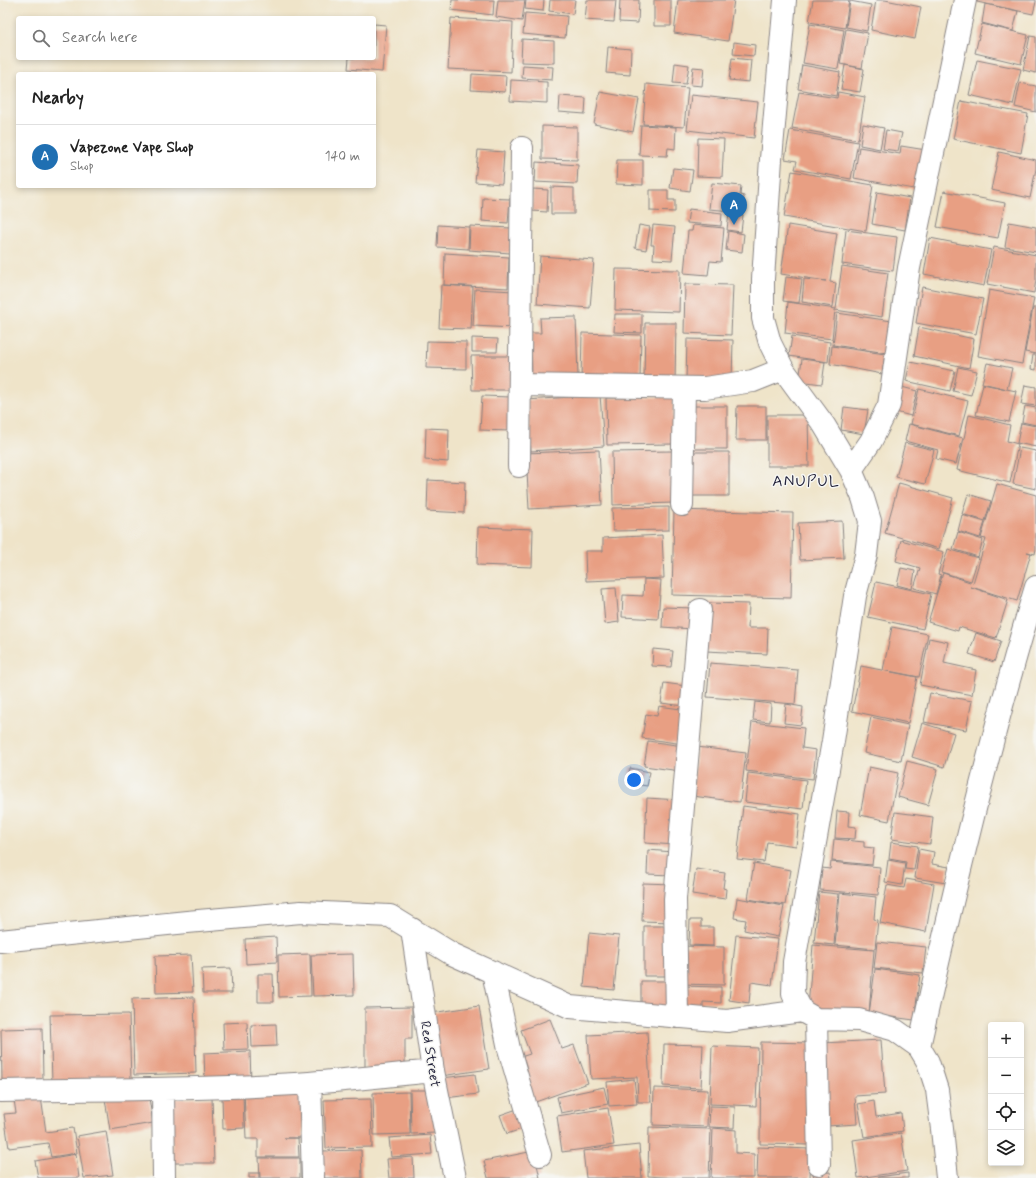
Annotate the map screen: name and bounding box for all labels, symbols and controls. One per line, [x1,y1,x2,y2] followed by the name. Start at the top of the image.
[16,16,376,60] search box
[30,27,52,49] icon: search
[62,28,138,48] text: Search here
[32,87,84,109] text: Nearby
[70,138,194,158] text: Vapezone Vape Shop
[41,148,49,165] text: A
[325,148,360,165] text: 140 m
[70,158,94,175] text: Shop
[721,192,747,225] pin: A
[772,471,840,492] district label: ANUPUL
[624,770,644,790] your location
[416,1020,444,1089] street label: Red Street
[988,1022,1024,1166] map controls
[988,1022,1024,1058] button: +
[988,1058,1024,1094] button: −
[988,1094,1024,1130] button: locate
[988,1130,1024,1166] button: layers

